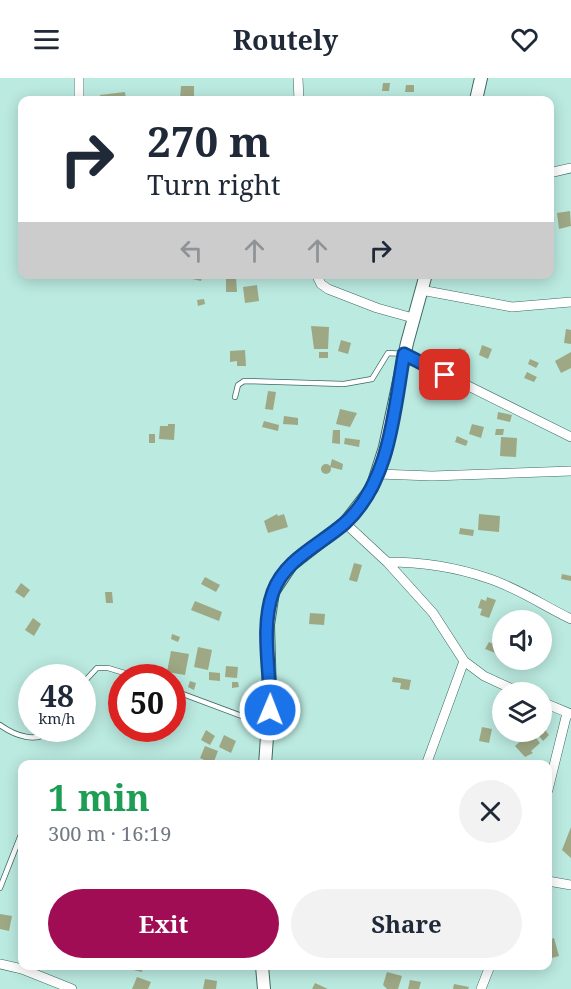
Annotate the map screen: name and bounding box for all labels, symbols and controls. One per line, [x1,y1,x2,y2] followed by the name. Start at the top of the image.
[233,21,338,58] text: Routely
[30,23,63,56] icon: menu
[508,23,541,56] icon: heart
[147,112,271,169] text: 270 m
[48,120,126,198] icon: right
[147,166,280,203] text: Turn right
[175,234,208,267] icon: left
[238,234,271,267] icon: ahead
[301,234,334,267] icon: ahead
[364,234,397,267] icon: right
[419,349,470,400] pin
[428,358,461,391] icon: arrive
[492,610,552,742] map controls
[492,610,552,670] button: sound
[108,664,186,742] speed limit sign: 50
[40,675,74,716] text: 48
[238,678,302,742] position arrow
[492,682,552,742] button: layers
[39,708,75,728] text: km/h
[48,773,150,822] text: 1 min
[459,780,522,843] button: close
[48,820,171,847] text: 300 m · 16:19
[48,889,279,958] button: Exit
[291,889,522,958] button: Share

